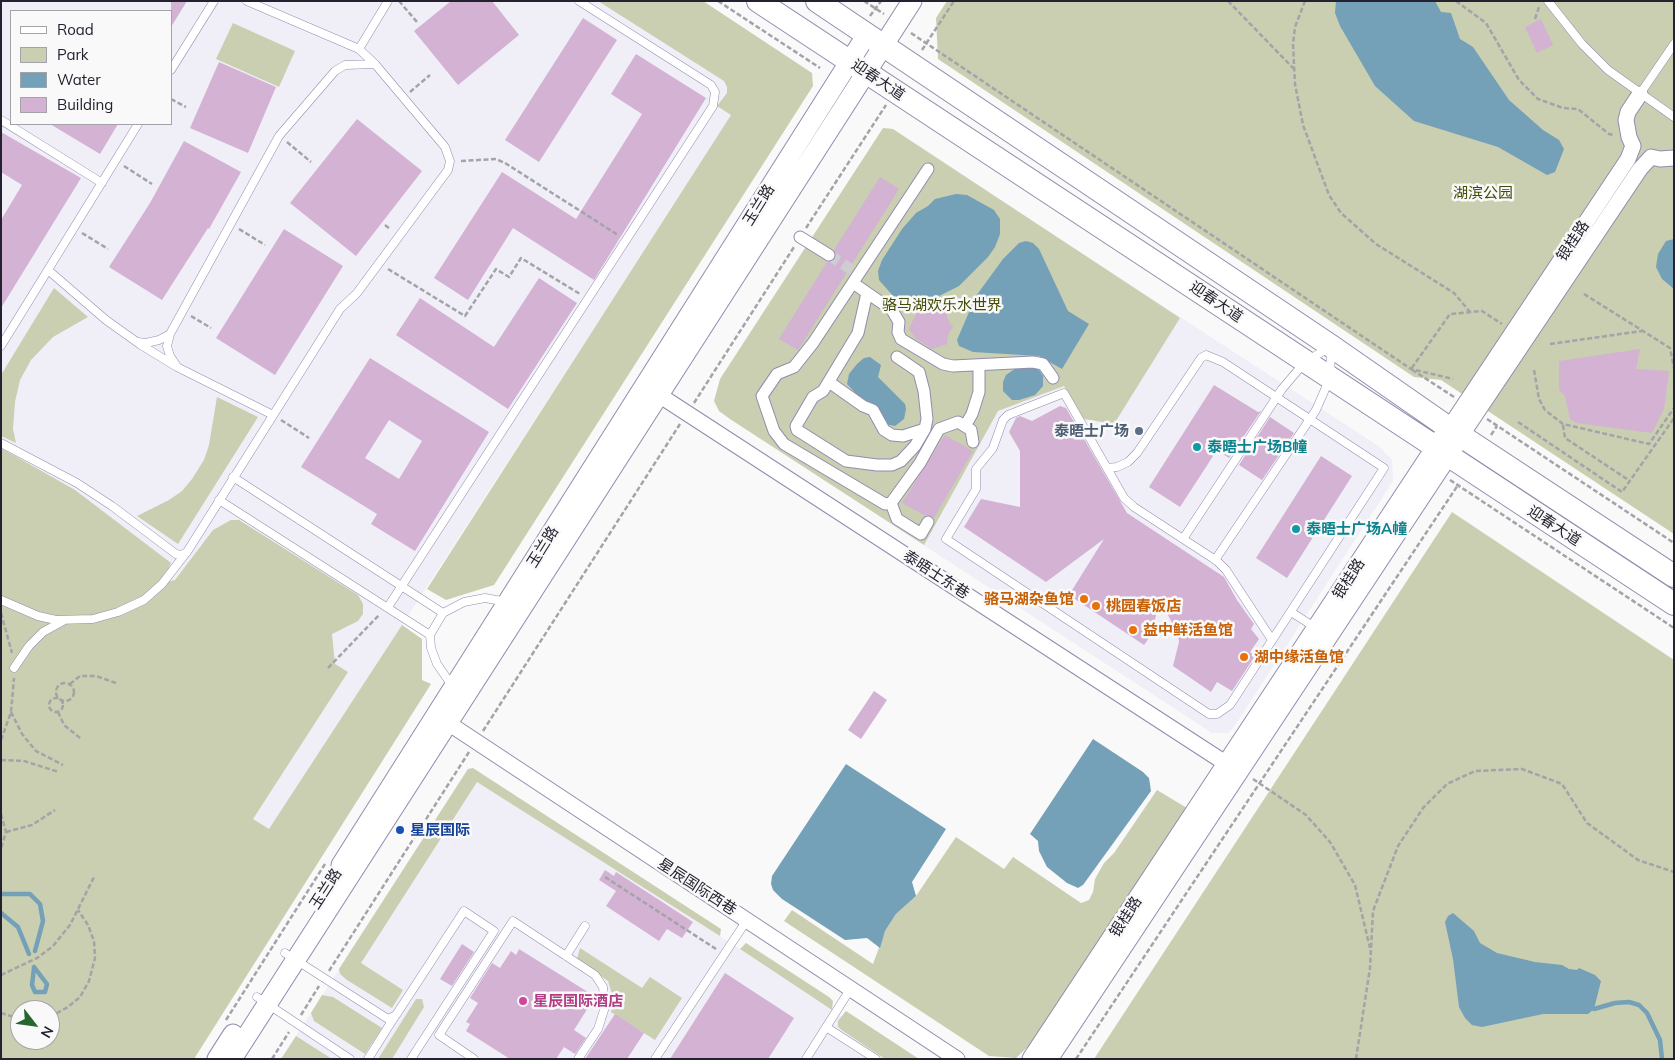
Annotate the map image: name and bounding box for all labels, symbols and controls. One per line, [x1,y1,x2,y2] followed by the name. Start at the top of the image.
[10,10,172,125] legend
[57,20,94,39] text: Road
[57,45,89,64] text: Park
[848,56,908,104] street label: 迎春大道
[57,70,101,89] text: Water
[57,95,113,114] text: Building
[739,181,779,229] street label: 玉兰路
[1453,184,1513,202] park label: 湖滨公园
[1553,217,1593,265] street label: 银桂路
[1186,278,1246,326] street label: 迎春大道
[882,296,1002,314] park label: 骆马湖欢乐水世界
[1054,422,1129,440] place label: 泰晤士广场
[1133,425,1145,437] marker: 泰晤士广场
[1207,438,1307,456] place label: 泰晤士广场B幢
[1191,441,1203,453] marker: 泰晤士广场B幢
[1524,502,1584,550] street label: 迎春大道
[1306,520,1407,538] place label: 泰晤士广场A幢
[523,523,563,571] street label: 玉兰路
[1290,523,1302,535] marker: 泰晤士广场A幢
[900,547,972,603] street label: 泰晤士东巷
[1329,555,1369,603] street label: 银桂路
[984,590,1074,608] place label: 骆马湖杂鱼馆
[1078,593,1090,605] marker: 骆马湖杂鱼馆
[1106,597,1181,615] place label: 桃园春饭店
[1090,600,1102,612] marker: 桃园春饭店
[1143,621,1233,639] place label: 益中鲜活鱼馆
[1127,624,1139,636] marker: 益中鲜活鱼馆
[1254,648,1344,666] place label: 湖中缘活鱼馆
[1238,651,1250,663] marker: 湖中缘活鱼馆
[410,821,470,839] place label: 星辰国际
[394,824,406,836] marker: 星辰国际
[654,855,740,919] street label: 星辰国际西巷
[306,865,346,913] street label: 玉兰路
[1106,893,1146,941] street label: 银桂路
[533,992,623,1010] place label: 星辰国际酒店
[517,995,529,1007] marker: 星辰国际酒店
[10,1000,60,1050] north arrow
[37,1023,58,1041] text: N

